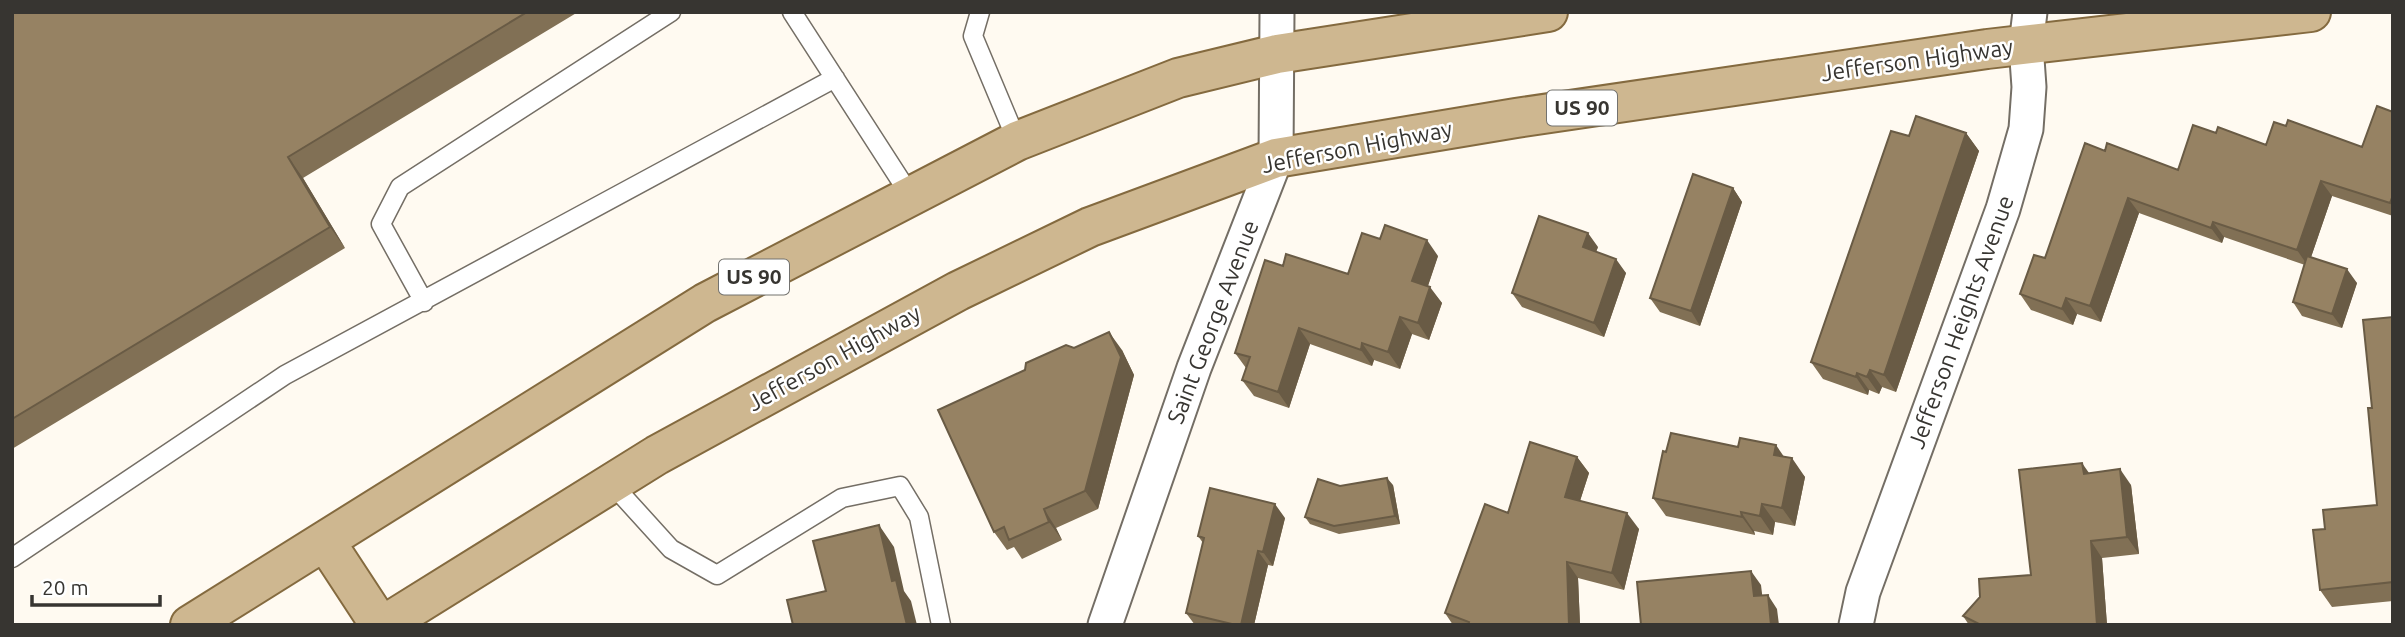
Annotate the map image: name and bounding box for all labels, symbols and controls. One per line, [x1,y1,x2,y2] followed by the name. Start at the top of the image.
[1819,34,2014,85] street label: Jefferson Highway
[1547,90,1617,126] road number: US 90
[1260,116,1454,177] street label: Jefferson Highway
[1903,192,2018,452] street label: Jefferson Heights Avenue
[1162,217,1263,427] street label: Saint George Avenue
[719,260,789,294] road number: US 90
[743,300,924,415] street label: Jefferson Highway
[32,564,159,608] scale bar
[42,575,89,599] text: 20 m

